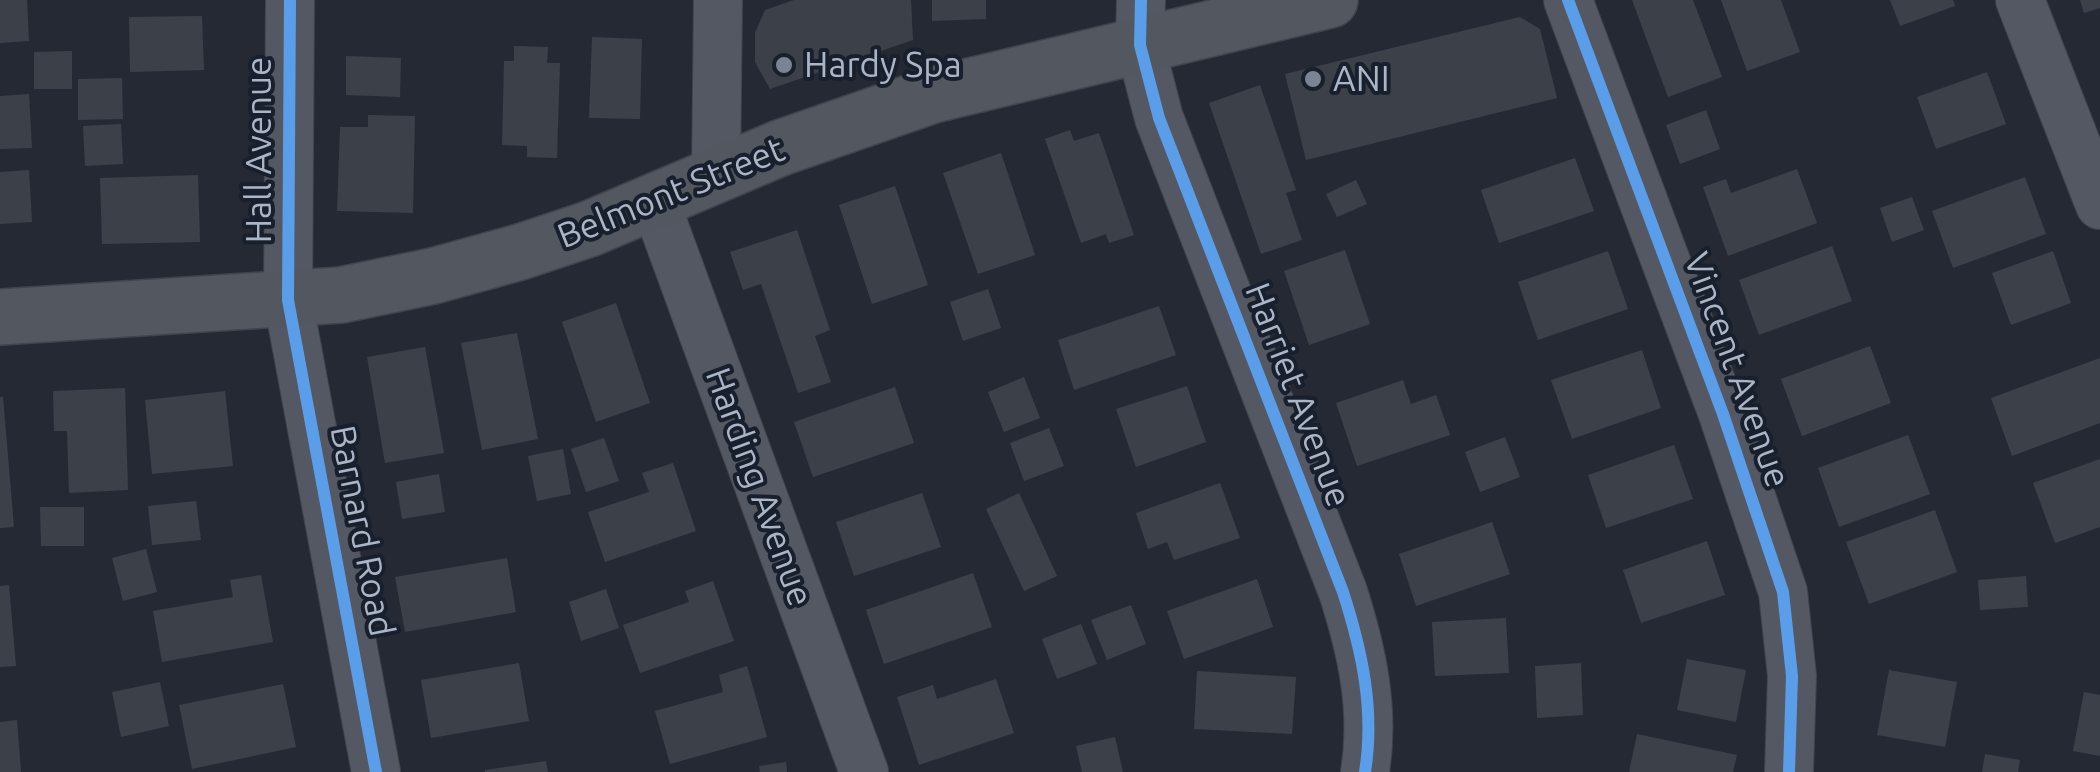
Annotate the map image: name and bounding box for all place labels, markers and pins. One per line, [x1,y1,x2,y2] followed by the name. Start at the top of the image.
[804,44,962,86] place label: Hardy Spa
[773,54,795,76] marker: Hardy Spa
[1333,58,1390,100] place label: ANI
[1302,68,1324,90] marker: ANI

